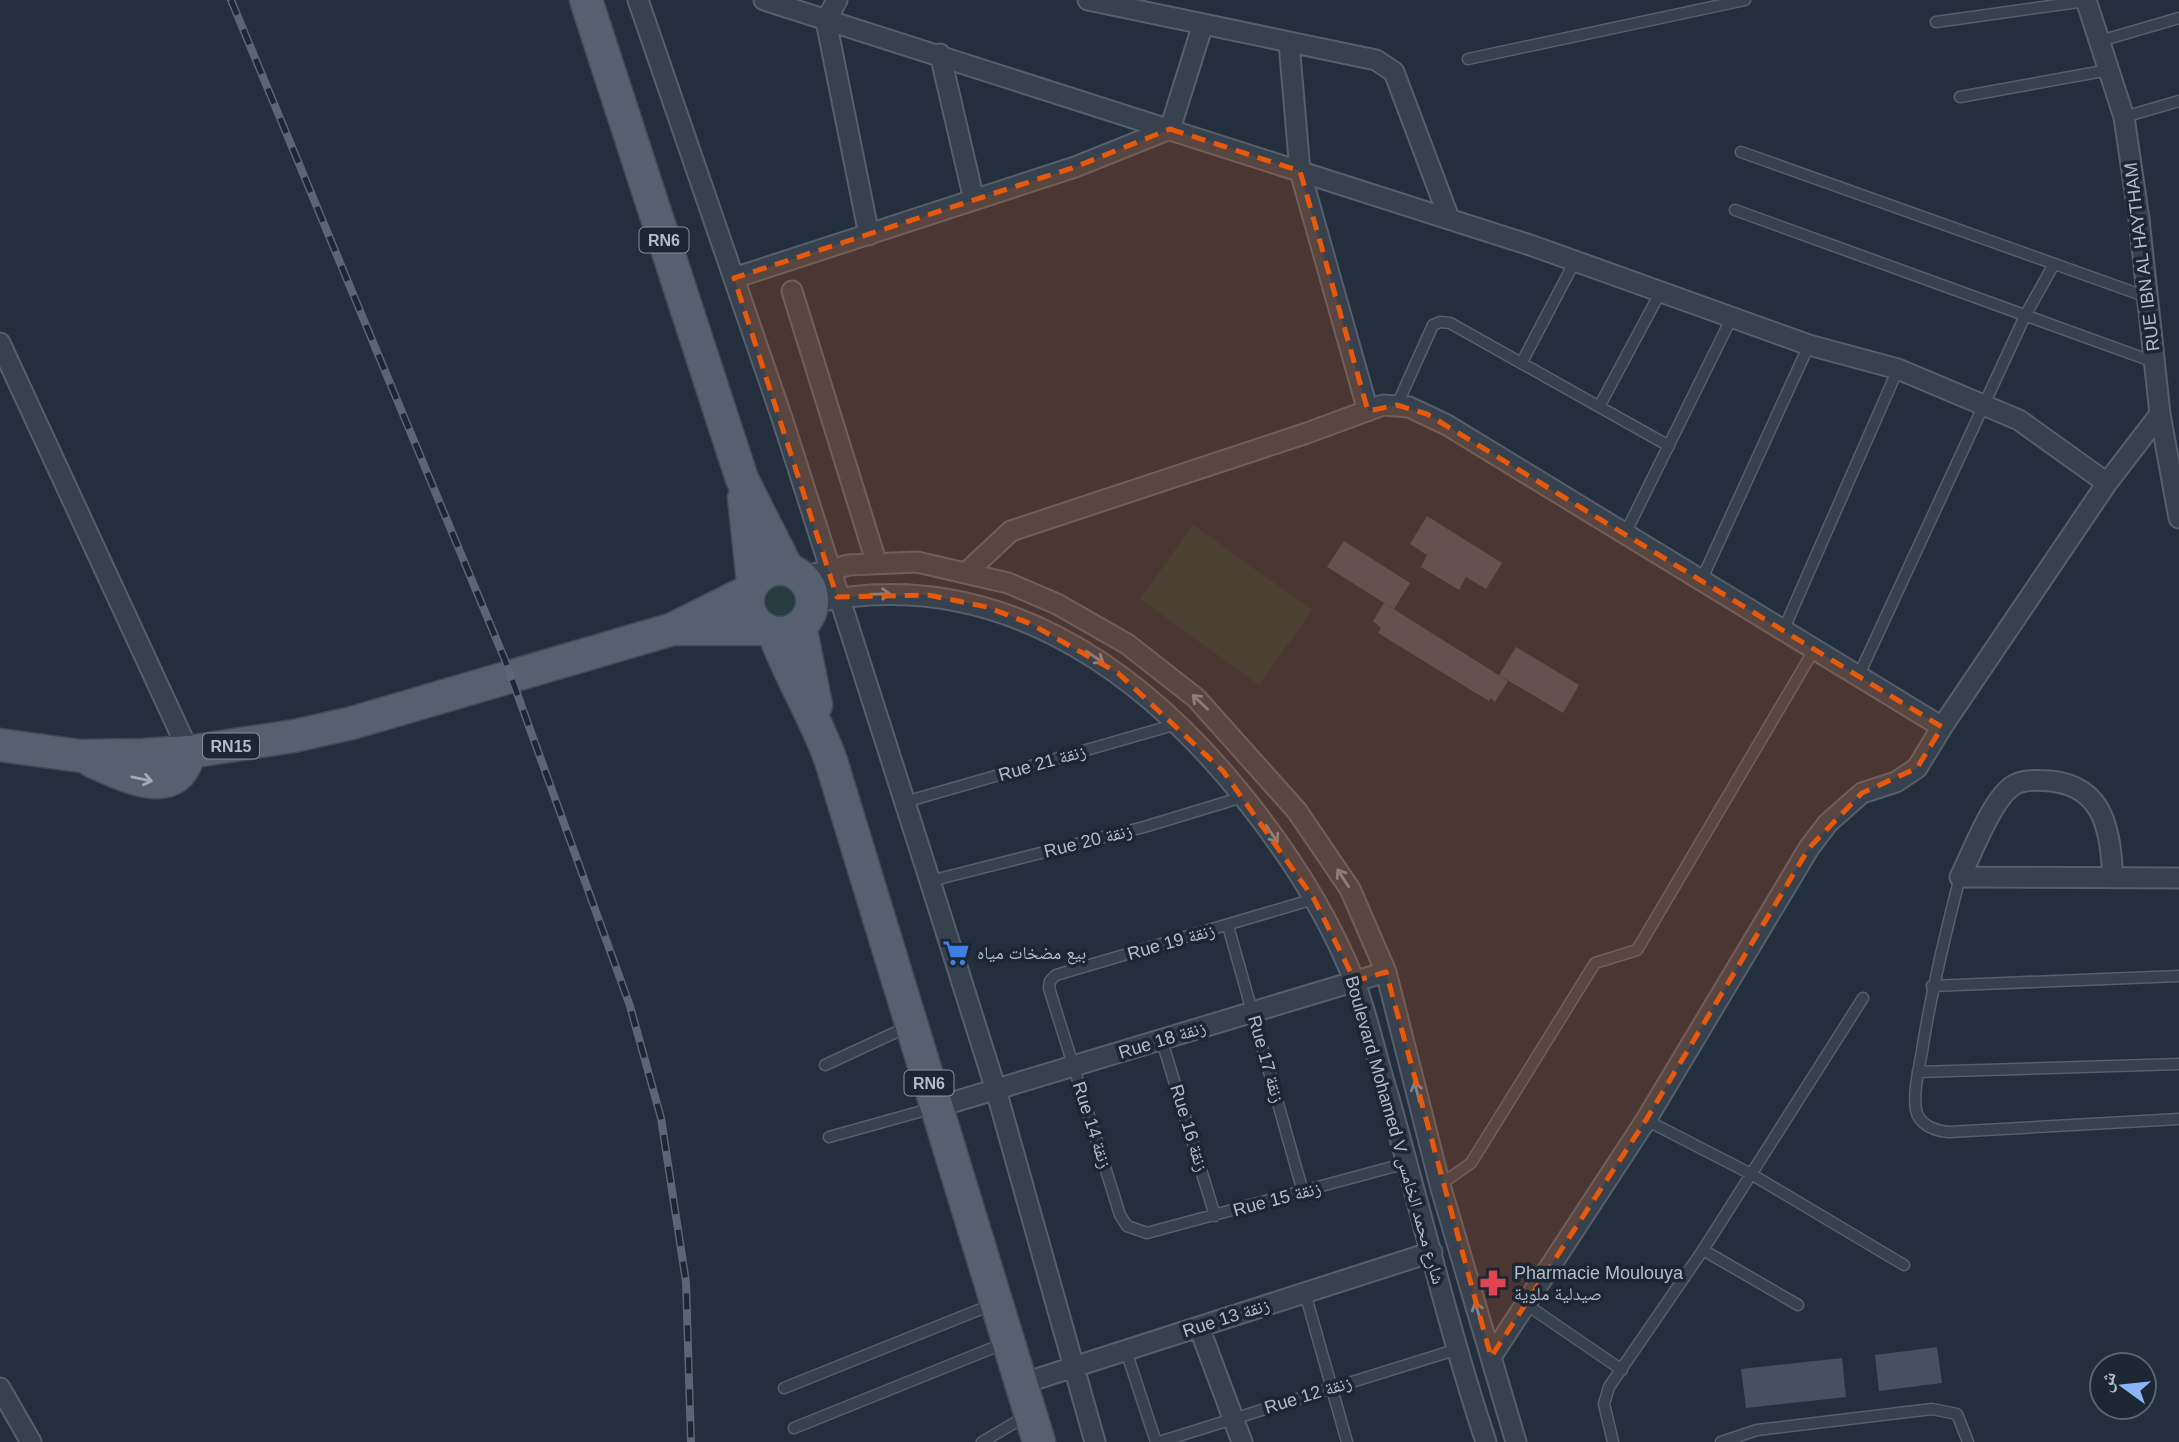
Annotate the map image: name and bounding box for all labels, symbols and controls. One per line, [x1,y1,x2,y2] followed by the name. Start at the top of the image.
[2120,161,2164,353] street label: RUE IBN AL HAYTHAM
[640,228,688,252] road number: RN6
[868,587,891,600] one-way arrow
[1085,650,1104,664] one-way arrow
[1192,694,1209,711] one-way arrow
[203,734,259,758] road number: RN15
[996,741,1088,785] street label: Rue 21 زنقة
[130,773,153,787] one-way arrow
[1042,820,1134,862] street label: Rue 20 زنقة
[1265,824,1279,843] one-way arrow
[1336,869,1350,889] one-way arrow
[1125,920,1217,964] street label: Rue 19 زنقة
[941,938,971,968] supermarket icon: بيع مضخات مياه
[977,943,1086,965] place label: بيع مضخات مياه
[1340,974,1449,1287] street label: Boulevard Mohamed V شارع محمد الخامس
[1244,1013,1288,1105] street label: Rue 17 زنقة
[1116,1017,1208,1063] street label: Rue 18 زنقة
[904,1070,954,1096] road number: RN6
[1069,1079,1115,1171] street label: Rue 14 زنقة
[1166,1082,1212,1174] street label: Rue 16 زنقة
[1410,1082,1423,1104] one-way arrow
[1231,1178,1323,1220] street label: Rue 15 زنقة
[1514,1263,1684,1304] place label: Pharmacie Moulouya صيدلية ملوية
[1478,1268,1508,1298] pharmacy icon: Pharmacie Moulouya صيدلية ملوية
[1180,1295,1272,1341] street label: Rue 13 زنقة
[1470,1301,1483,1323] one-way arrow
[2088,1351,2158,1421] north arrow
[2094,1369,2121,1394] text: ش
[1262,1372,1354,1418] street label: Rue 12 زنقة

